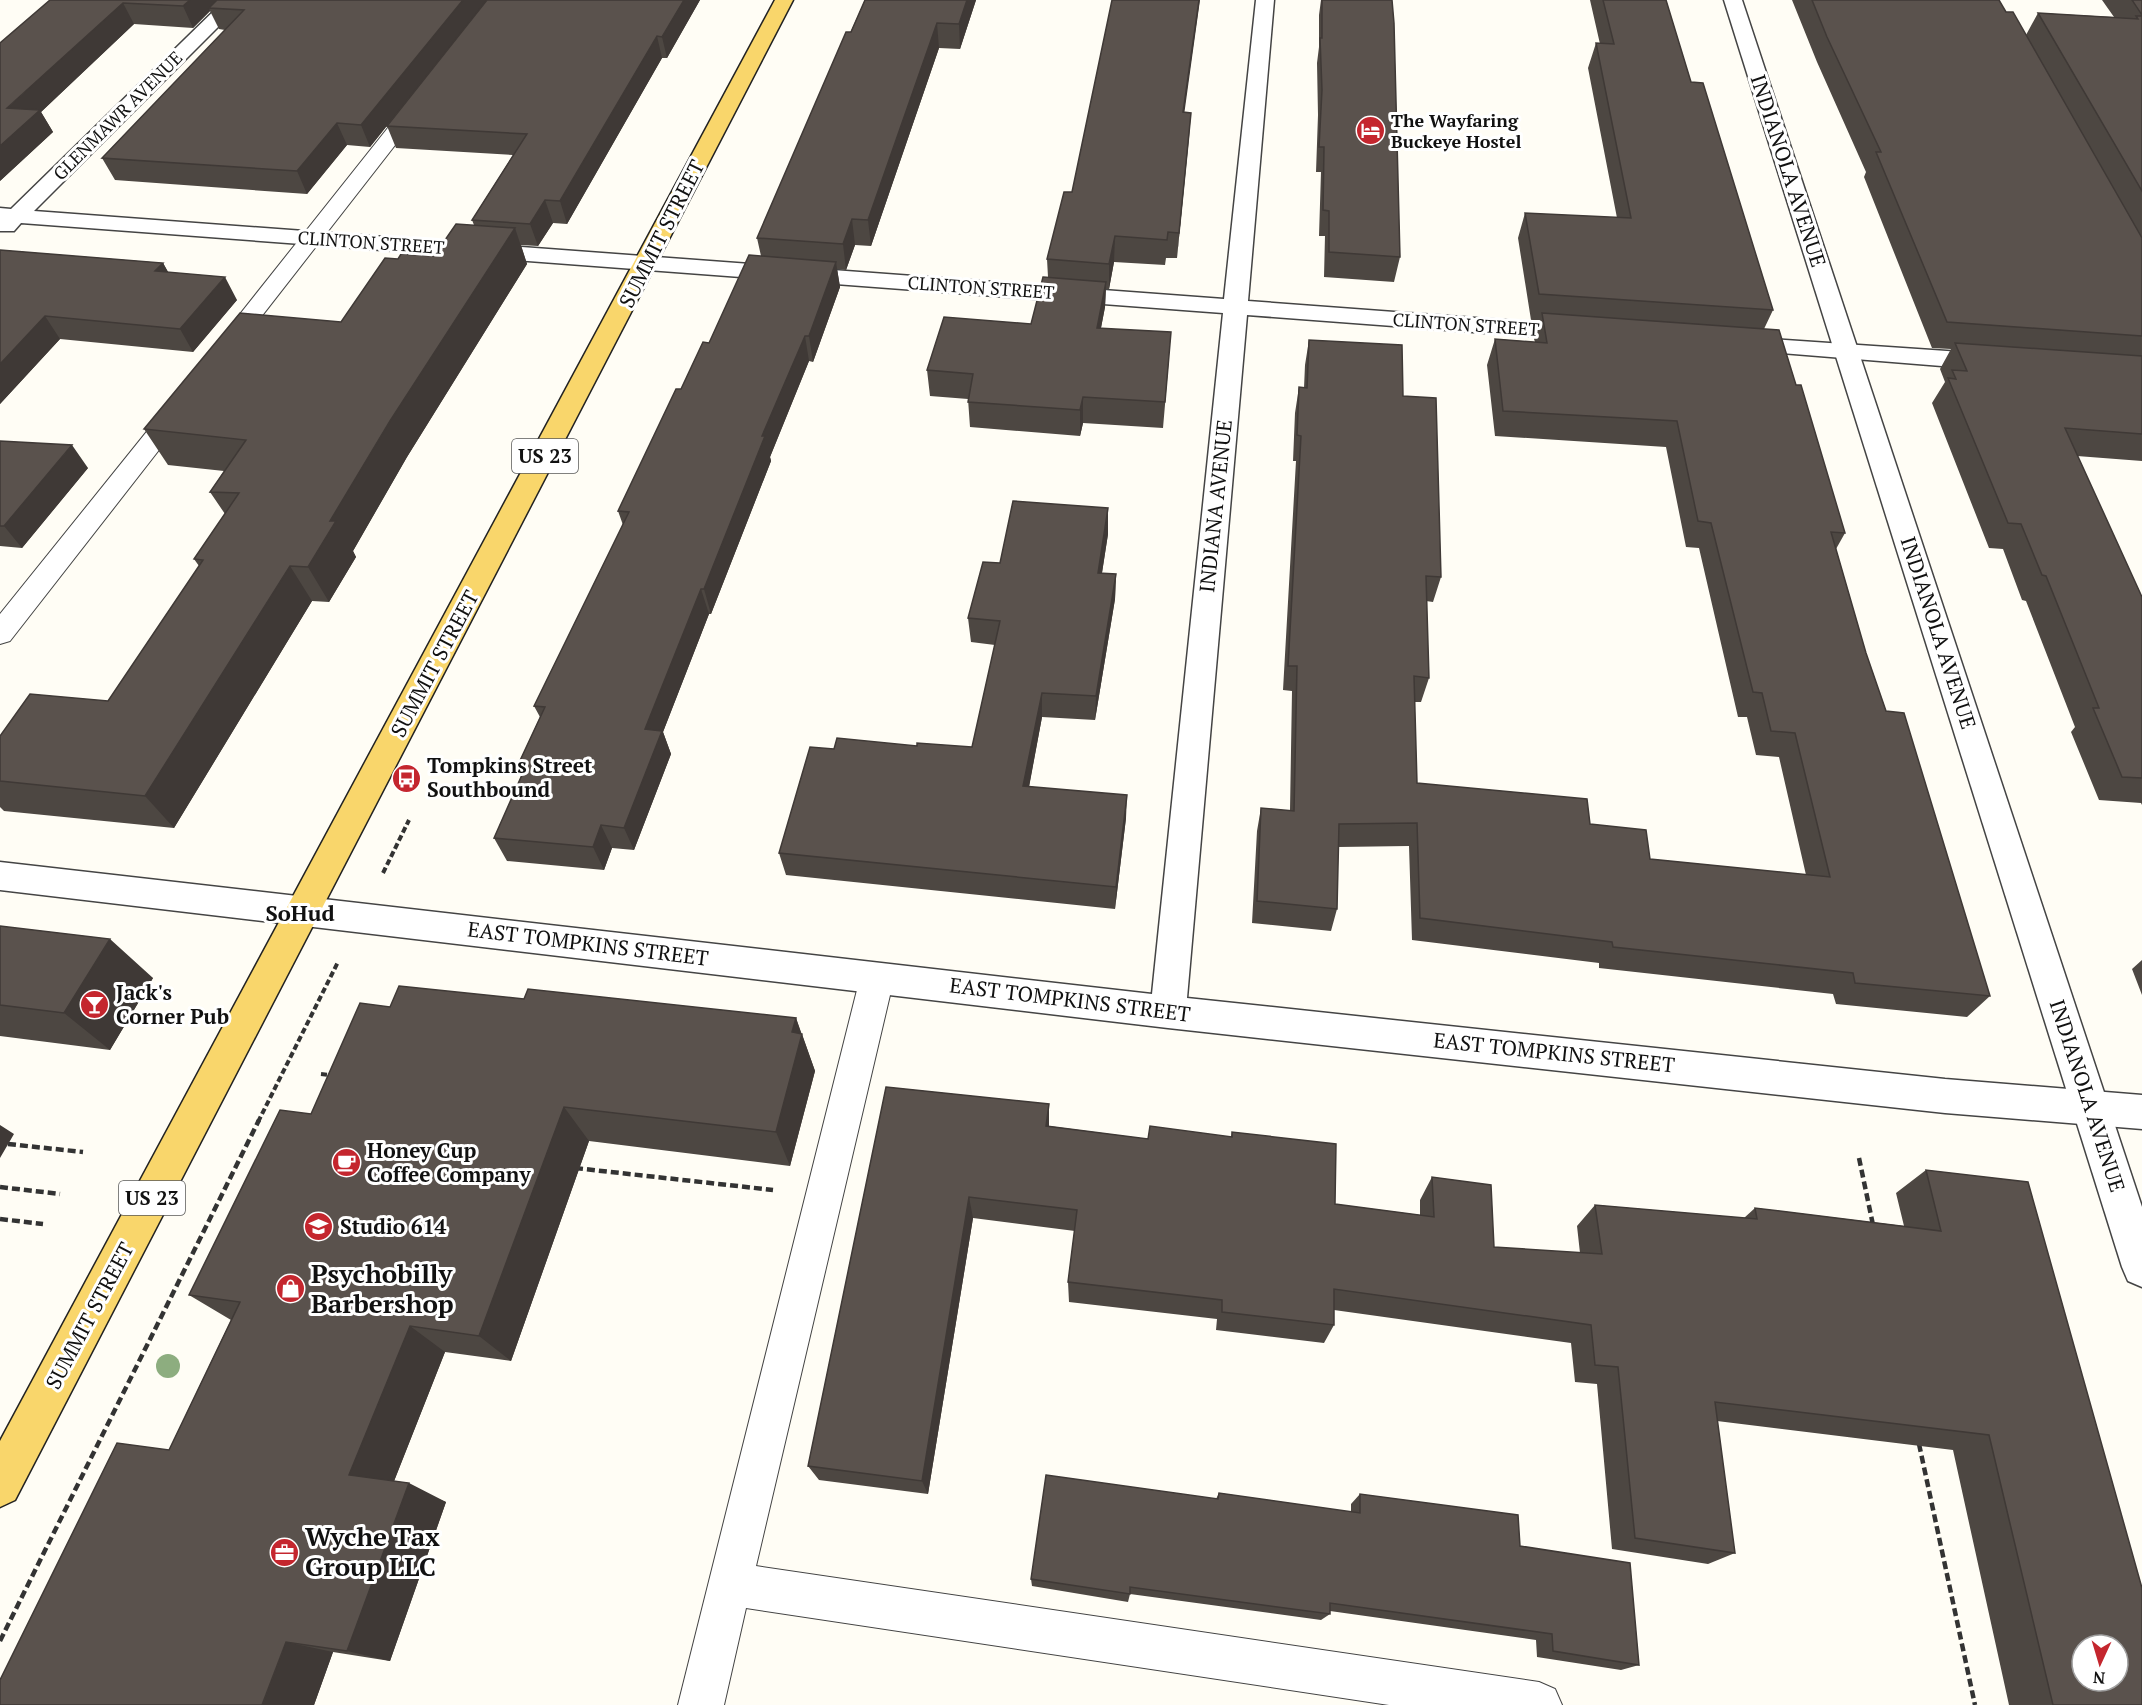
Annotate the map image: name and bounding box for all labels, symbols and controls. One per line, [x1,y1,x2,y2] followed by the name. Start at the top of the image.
[47,45,187,185] street label: GLENMAWR AVENUE
[1745,71,1833,271] street label: INDIANOLA AVENUE
[1391,108,1521,153] place label: The Wayfaring Buckeye Hostel
[1354,115,1386,147] hotel icon: The Wayfaring Buckeye Hostel
[612,155,710,312] street label: SUMMIT STREET
[297,225,445,259] street label: CLINTON STREET
[907,270,1055,304] street label: CLINTON STREET
[1392,307,1540,341] street label: CLINTON STREET
[1192,418,1238,594] street label: INDIANA AVENUE
[512,439,578,473] road number: US 23
[1895,533,1983,733] street label: INDIANOLA AVENUE
[384,585,485,742] street label: SUMMIT STREET
[427,751,593,803] place label: Tompkins Street Southbound
[390,762,422,794] bus stop icon: Tompkins Street Southbound
[265,898,335,927] district label: SoHud
[466,914,710,972] street label: EAST TOMPKINS STREET
[948,970,1192,1028] street label: EAST TOMPKINS STREET
[116,978,229,1030] place label: Jack's Corner Pub
[79,989,111,1021] bar icon: Jack's Corner Pub
[2044,996,2132,1196] street label: INDIANOLA AVENUE
[1432,1025,1676,1079] street label: EAST TOMPKINS STREET
[367,1136,531,1188] place label: Honey Cup Coffee Company
[330,1147,362,1179] cafe icon: Honey Cup Coffee Company
[119,1181,185,1215] road number: US 23
[303,1211,335,1243] school or university icon: Studio 614
[340,1212,447,1240] place label: Studio 614
[39,1237,140,1394] street label: SUMMIT STREET
[311,1256,454,1320] place label: Psychobilly Barbershop
[274,1273,306,1305] shop icon: Psychobilly Barbershop
[305,1519,440,1583] place label: Wyche Tax Group LLC
[268,1536,300,1568] office icon: Wyche Tax Group LLC
[2070,1633,2130,1693] north arrow
[2092,1667,2106,1689] text: N

